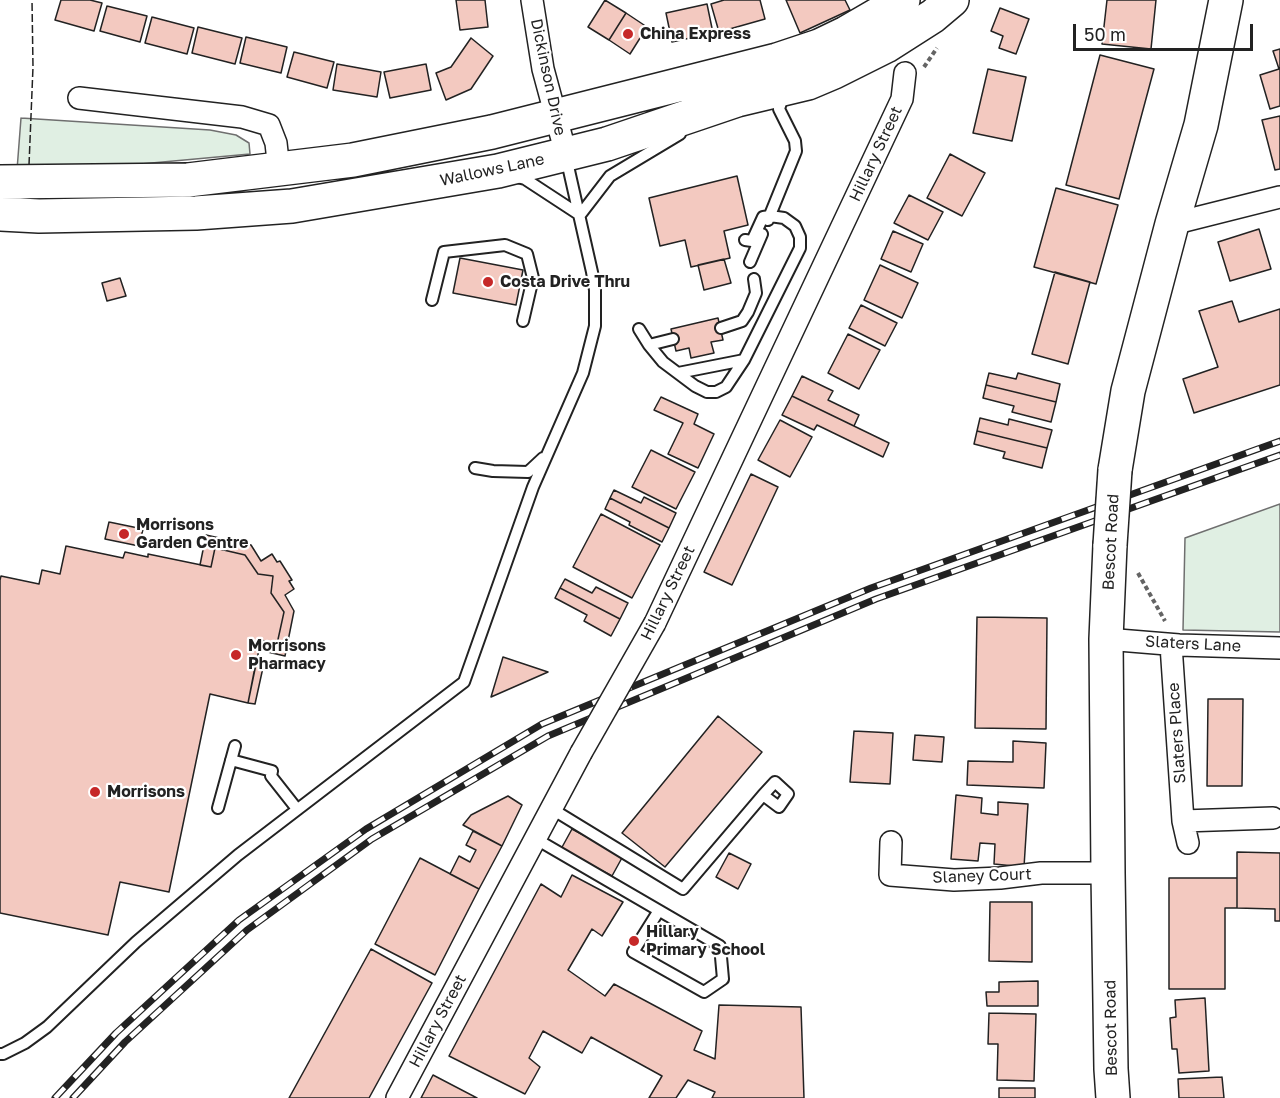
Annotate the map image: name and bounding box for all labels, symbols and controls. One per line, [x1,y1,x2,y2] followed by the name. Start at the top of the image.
[1076,12,1256,50] scale bar
[526,17,570,137] street label: Dickinson Drive
[1084,23,1126,45] text: 50 m
[640,24,751,44] place label: China Express
[621,27,635,41] marker: China Express
[846,103,906,205] street label: Hillary Street
[438,150,546,190] street label: Wallows Lane
[500,272,630,292] place label: Costa Drive Thru
[481,275,495,289] marker: Costa Drive Thru
[1099,493,1123,591] street label: Bescot Road
[136,515,248,553] place label: Morrisons Garden Centre
[117,527,131,541] marker: Morrisons Garden Centre
[637,543,699,643] street label: Hillary Street
[1145,632,1241,656] street label: Slaters Lane
[248,636,326,674] place label: Morrisons Pharmacy
[229,648,243,662] marker: Morrisons Pharmacy
[1164,682,1190,784] street label: Slaters Place
[107,782,185,802] place label: Morrisons
[88,785,102,799] marker: Morrisons
[932,865,1032,887] street label: Slaney Court
[646,922,765,960] place label: Hillary Primary School
[627,934,641,948] marker: Hillary Primary School
[405,971,471,1071] street label: Hillary Street
[1101,980,1121,1076] street label: Bescot Road

